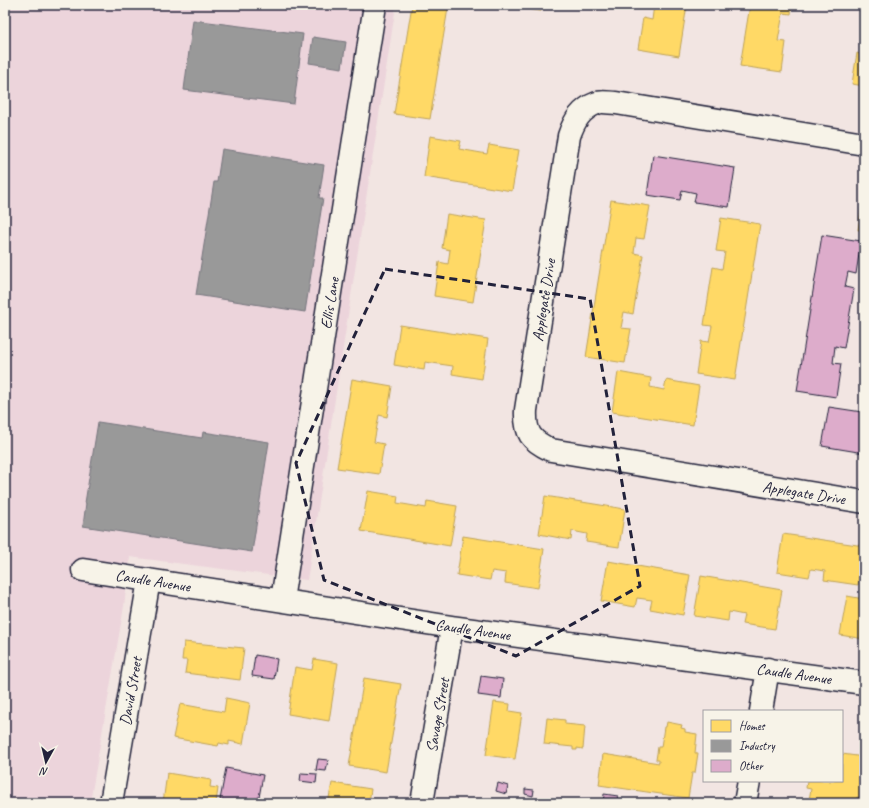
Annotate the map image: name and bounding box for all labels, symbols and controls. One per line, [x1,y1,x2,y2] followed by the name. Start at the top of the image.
[528,256,561,343] street label: Applegate Drive
[316,274,344,330] street label: Ellis Lane
[761,477,848,510] street label: Applegate Drive
[114,565,193,597] street label: Caudle Avenue
[434,615,513,645] street label: Caudle Avenue
[115,654,147,727] street label: David Street
[755,659,834,689] street label: Caudle Avenue
[422,675,455,754] street label: Savage Street
[703,710,843,782] legend
[739,718,766,734] text: Homes
[739,738,776,754] text: Industry
[26,742,66,782] north arrow
[739,758,765,774] text: Other
[38,764,49,779] text: N

